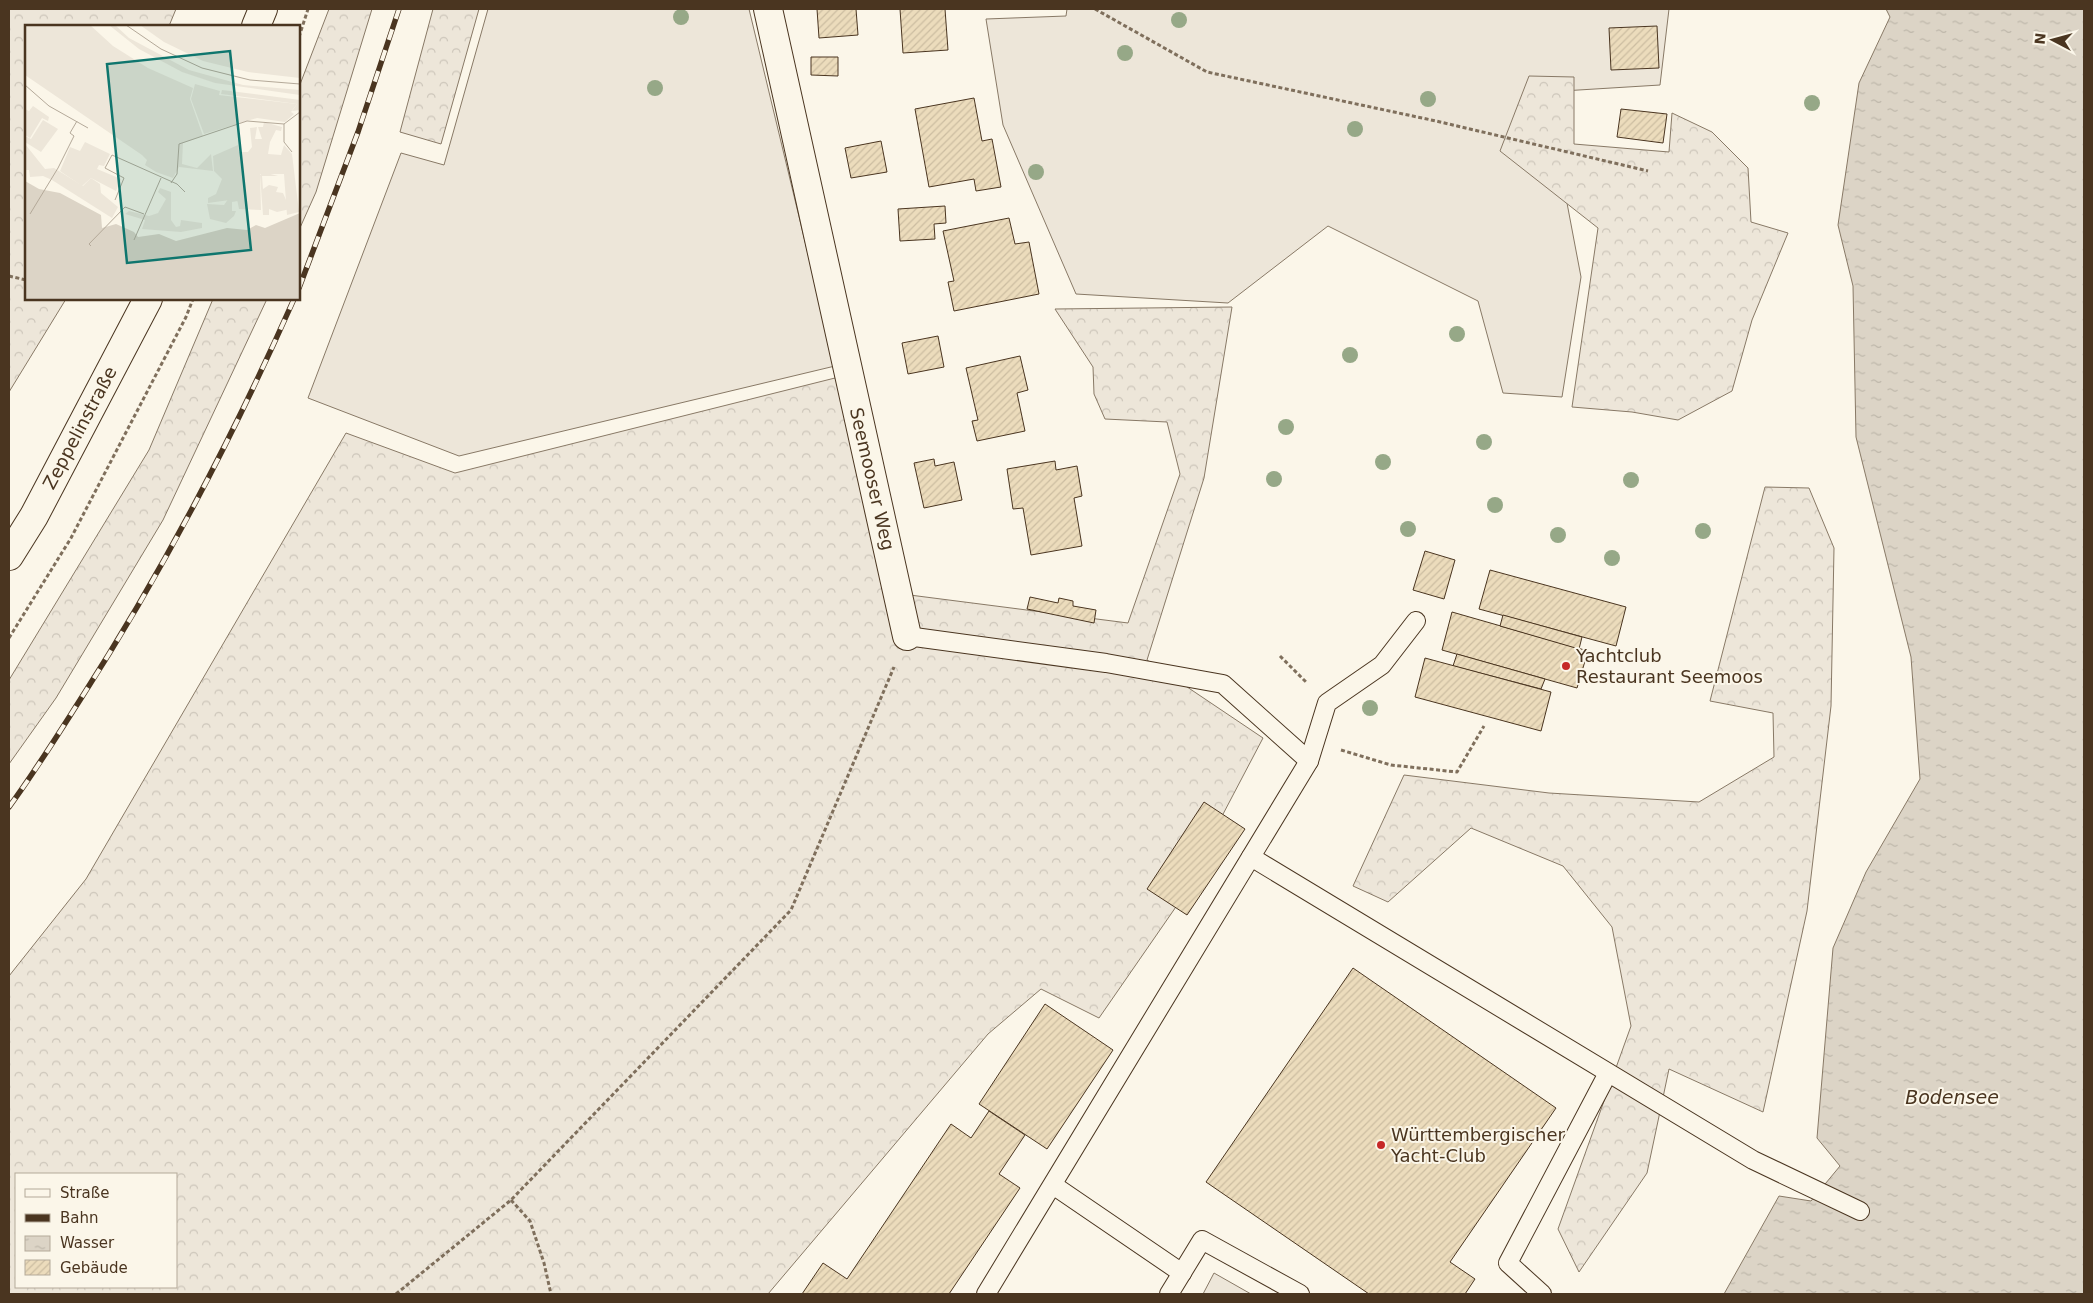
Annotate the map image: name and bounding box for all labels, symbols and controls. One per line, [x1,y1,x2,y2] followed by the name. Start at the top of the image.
[2028,15,2078,65] north arrow
[25,25,300,300] inset map
[2032,32,2049,45] text: N
[38,363,121,493] street label: Zeppelinstraße
[846,405,899,552] street label: Seemooser Weg
[1575,645,1763,687] place label: Yachtclub Restaurant Seemoos
[1560,660,1572,672] marker: Yachtclub Restaurant Seemoos
[1905,1086,1999,1108] water label: Bodensee
[1390,1124,1565,1166] place label: Württembergischer Yacht-Club
[1375,1139,1387,1151] marker: Württembergischer Yacht-Club
[15,1173,178,1288] legend
[60,1184,109,1202] text: Straße
[60,1209,99,1227] text: Bahn
[60,1234,115,1252] text: Wasser
[60,1259,128,1277] text: Gebäude

